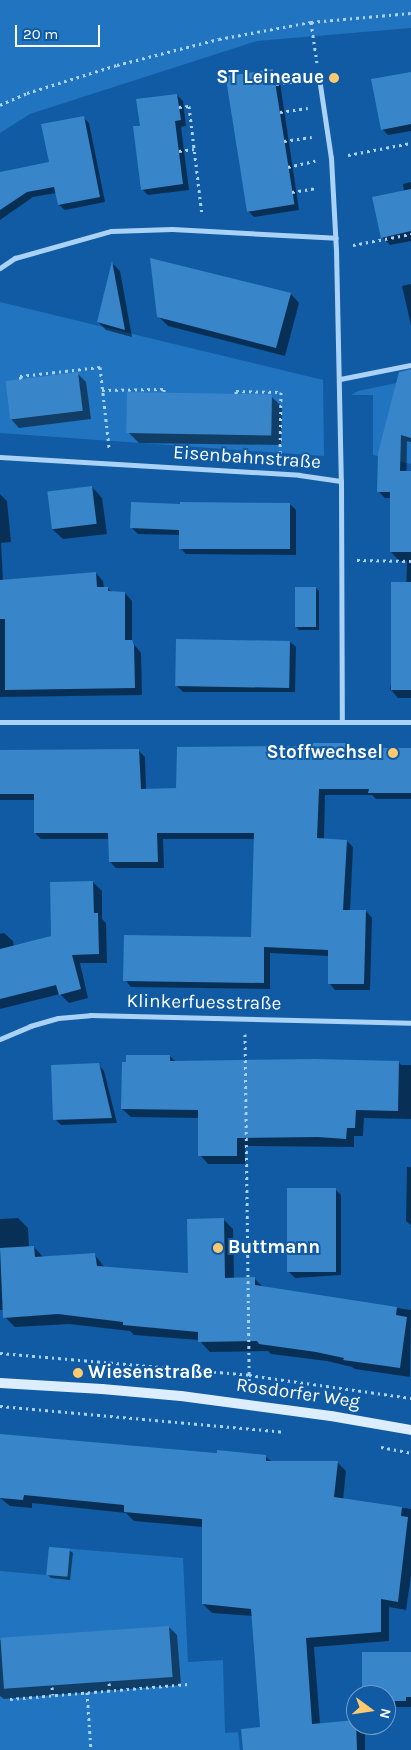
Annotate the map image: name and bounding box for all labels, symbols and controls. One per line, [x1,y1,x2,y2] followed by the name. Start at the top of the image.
[18,15,102,47] scale bar
[23,25,58,43] text: 20 m
[216,67,324,89] place label: ST Leineaue
[328,72,340,84] marker: ST Leineaue
[172,441,322,475] street label: Eisenbahnstraße
[266,742,383,764] place label: Stoffwechsel
[387,747,399,759] marker: Stoffwechsel
[126,990,282,1016] street label: Klinkerfuesstraße
[228,1237,320,1259] place label: Buttmann
[212,1242,224,1254] marker: Buttmann
[88,1362,213,1384] place label: Wiesenstraße
[72,1367,84,1379] marker: Wiesenstraße
[235,1374,361,1414] street label: Rosdorfer Weg
[346,1685,396,1735] north arrow
[376,1707,395,1720] text: N

